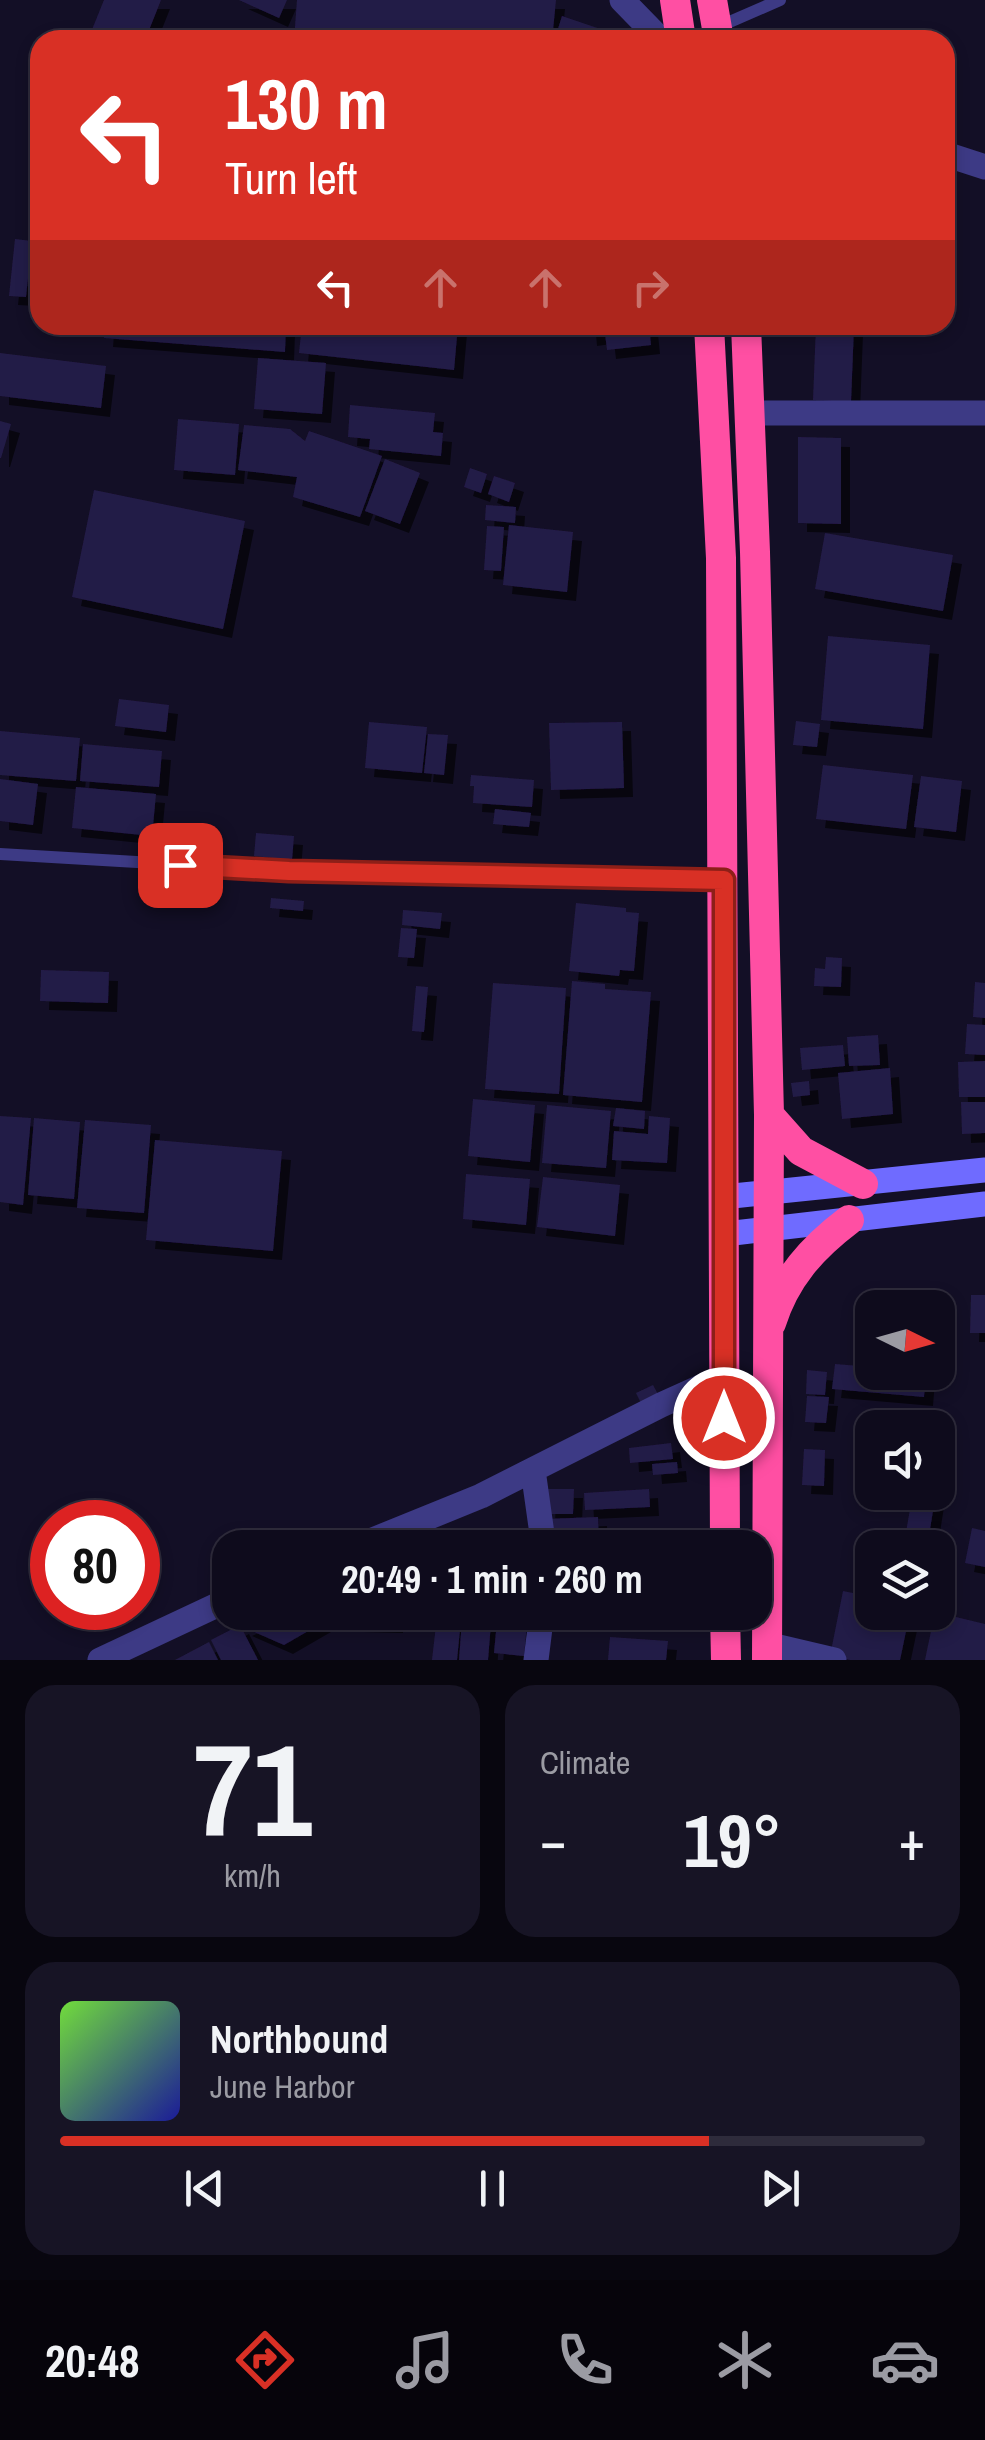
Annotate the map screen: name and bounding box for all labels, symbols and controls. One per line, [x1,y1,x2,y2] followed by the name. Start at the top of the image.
[225,57,388,151] text: 130 m
[60,70,190,200] icon: left
[225,147,357,208] text: Turn left
[308,260,363,315] icon: left
[413,260,468,315] icon: ahead
[518,260,573,315] icon: ahead
[623,260,678,315] icon: right
[138,823,223,908] pin
[153,838,208,893] icon: arrive
[855,1290,955,1390] north arrow
[855,1290,955,1630] map controls
[672,1366,776,1470] position arrow
[855,1410,955,1510] button: sound
[30,1500,160,1630] speed limit sign: 80
[855,1530,955,1630] button: layers
[341,1554,643,1605] text: 20:49 · 1 min · 260 m
[193,1701,312,1877] text: 71
[540,1741,630,1784] text: Climate
[683,1789,782,1890] text: 19°
[540,1803,566,1877] text: −
[899,1803,925,1877] text: +
[224,1854,281,1897] text: km/h
[210,2014,388,2065] text: Northbound
[210,2065,354,2108] text: June Harbor
[177,2161,232,2216] icon: previous
[465,2161,520,2216] icon: pause
[753,2161,808,2216] icon: next
[230,2325,300,2395] icon: directions
[390,2325,460,2395] icon: music
[550,2325,620,2395] icon: phone
[710,2325,780,2395] icon: climate
[870,2325,940,2395] icon: car
[45,2330,139,2391] text: 20:48

